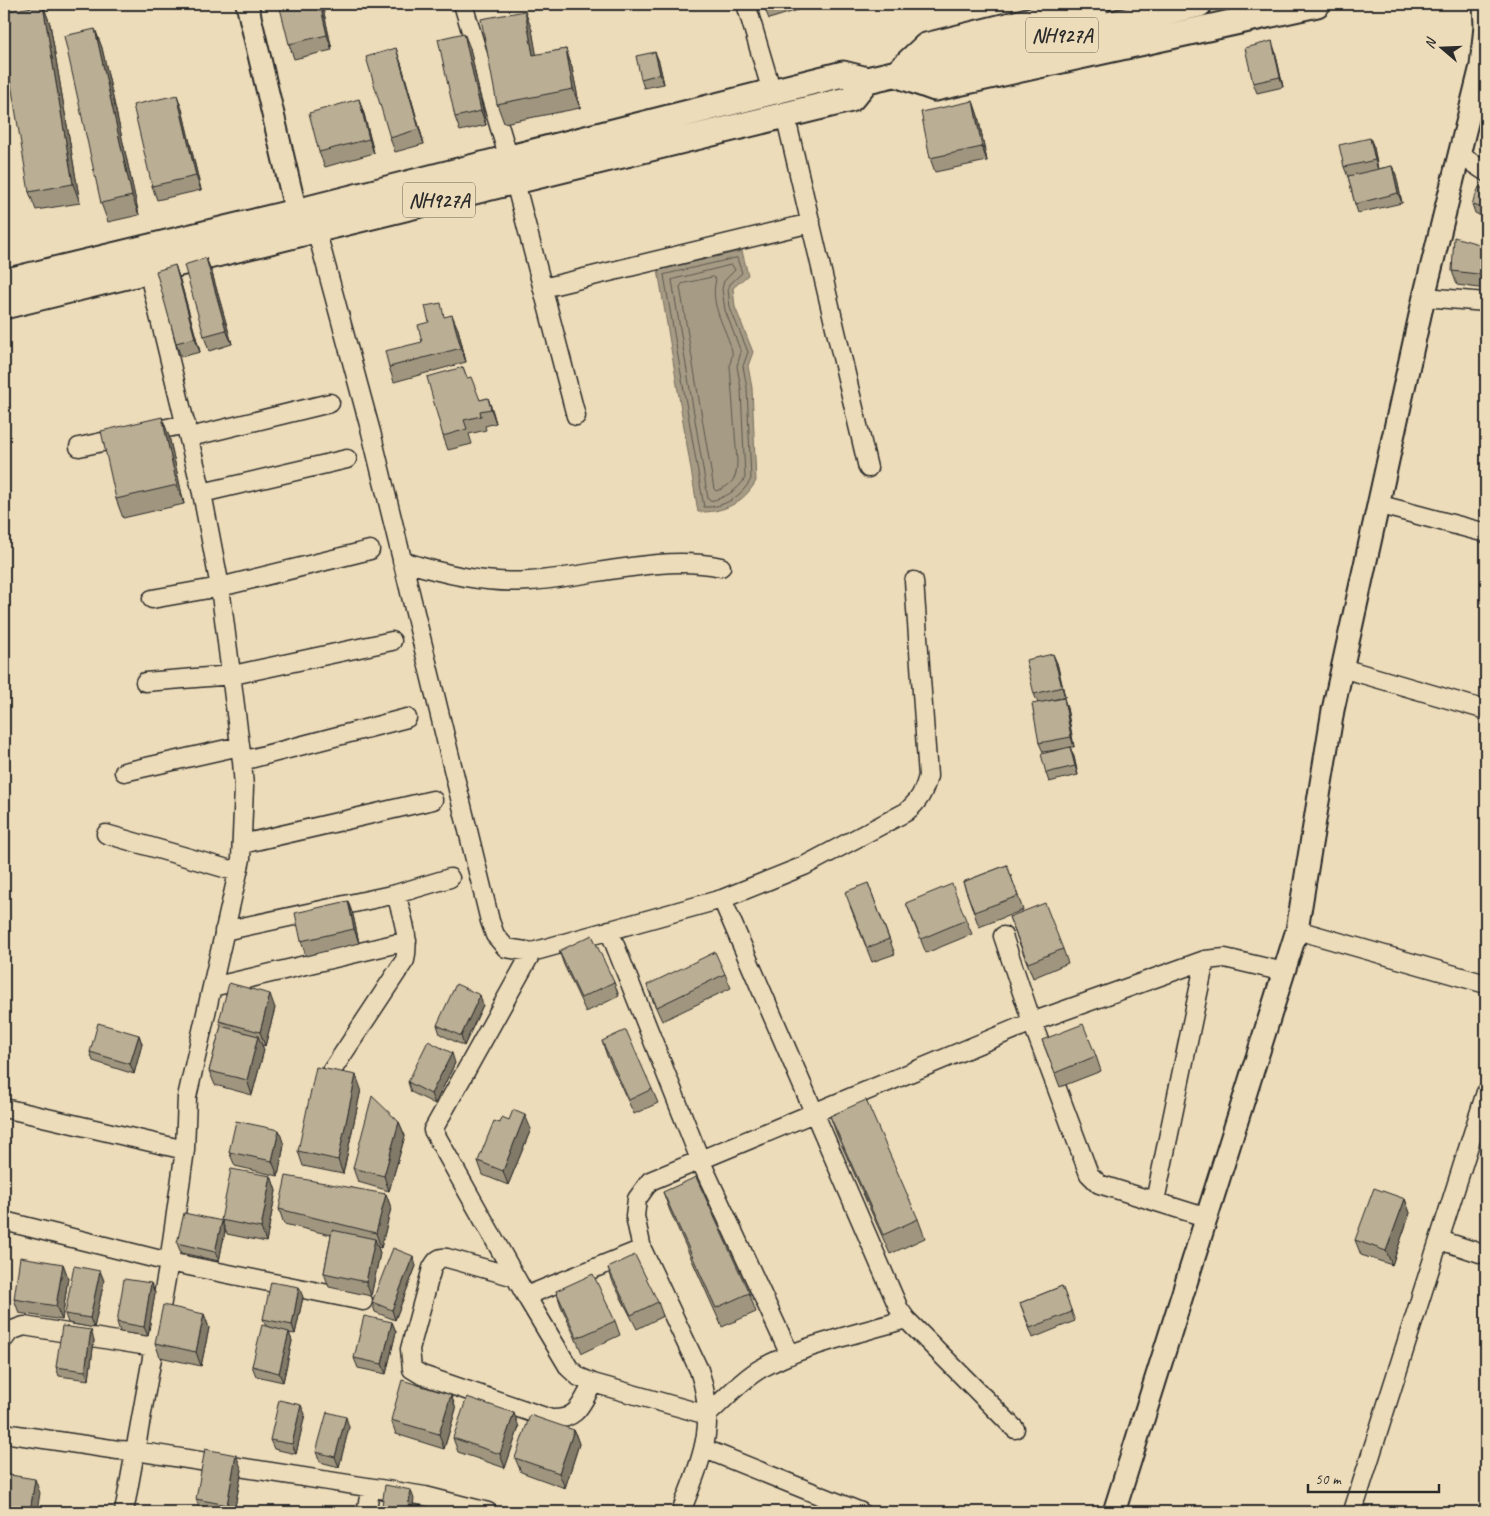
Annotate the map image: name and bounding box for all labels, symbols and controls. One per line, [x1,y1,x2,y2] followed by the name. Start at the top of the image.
[1026,18,1098,52] road number: NH927A
[1418,22,1468,72] north arrow
[1421,35,1440,51] text: N
[403,182,475,218] road number: NH927A
[1308,1461,1439,1493] scale bar
[1315,1470,1342,1489] text: 50 m

